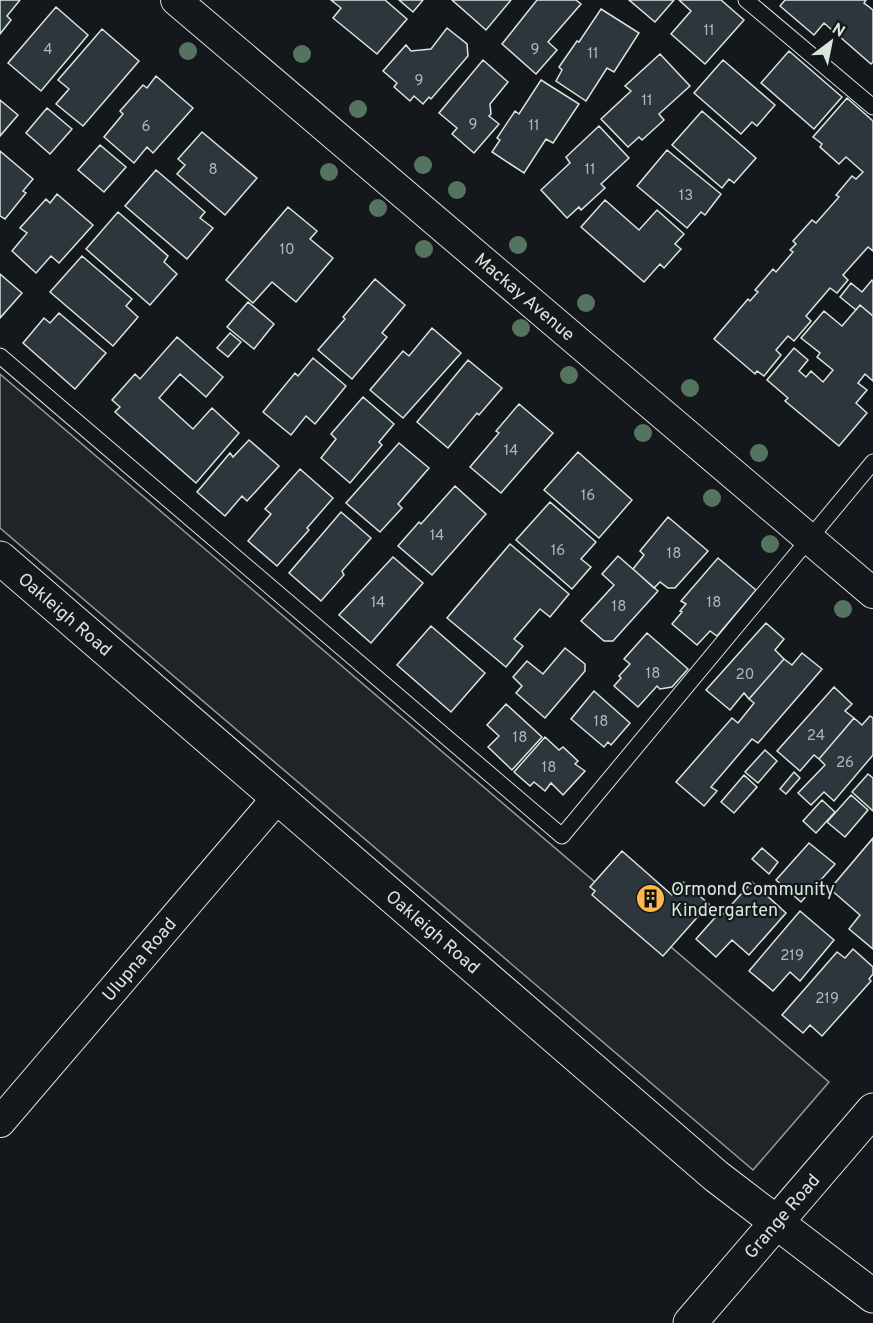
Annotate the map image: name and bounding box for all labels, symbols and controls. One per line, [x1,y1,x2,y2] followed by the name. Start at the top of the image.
[801,12,861,72] north arrow
[828,19,848,43] text: N
[703,22,715,41] house number: 11
[43,41,53,60] house number: 4
[531,41,539,60] house number: 9
[587,45,599,64] house number: 11
[415,72,423,91] house number: 9
[641,92,653,111] house number: 11
[469,116,477,135] house number: 9
[528,117,540,136] house number: 11
[142,118,151,137] house number: 6
[208,161,218,180] house number: 8
[584,161,596,180] house number: 11
[679,187,693,206] house number: 13
[279,241,295,260] house number: 10
[469,249,579,347] street label: Mackay Avenue
[504,442,518,461] house number: 14
[581,487,595,506] house number: 16
[430,527,444,546] house number: 14
[551,542,565,561] house number: 16
[667,545,681,564] house number: 18
[12,568,116,662] street label: Oakleigh Road
[371,594,385,613] house number: 14
[707,594,721,613] house number: 18
[612,598,626,617] house number: 18
[646,665,660,684] house number: 18
[736,666,754,685] house number: 20
[594,713,608,732] house number: 18
[807,727,825,746] house number: 24
[513,729,527,748] house number: 18
[836,754,854,773] house number: 26
[542,759,556,778] house number: 18
[671,879,835,923] place label: Ormond Community Kindergarten
[634,883,666,915] building icon: Ormond Community Kindergarten
[380,886,484,980] street label: Oakleigh Road
[98,914,183,1007] street label: Ulupna Road
[780,947,804,966] house number: 219
[815,990,839,1009] house number: 219
[740,1170,826,1264] street label: Grange Road

